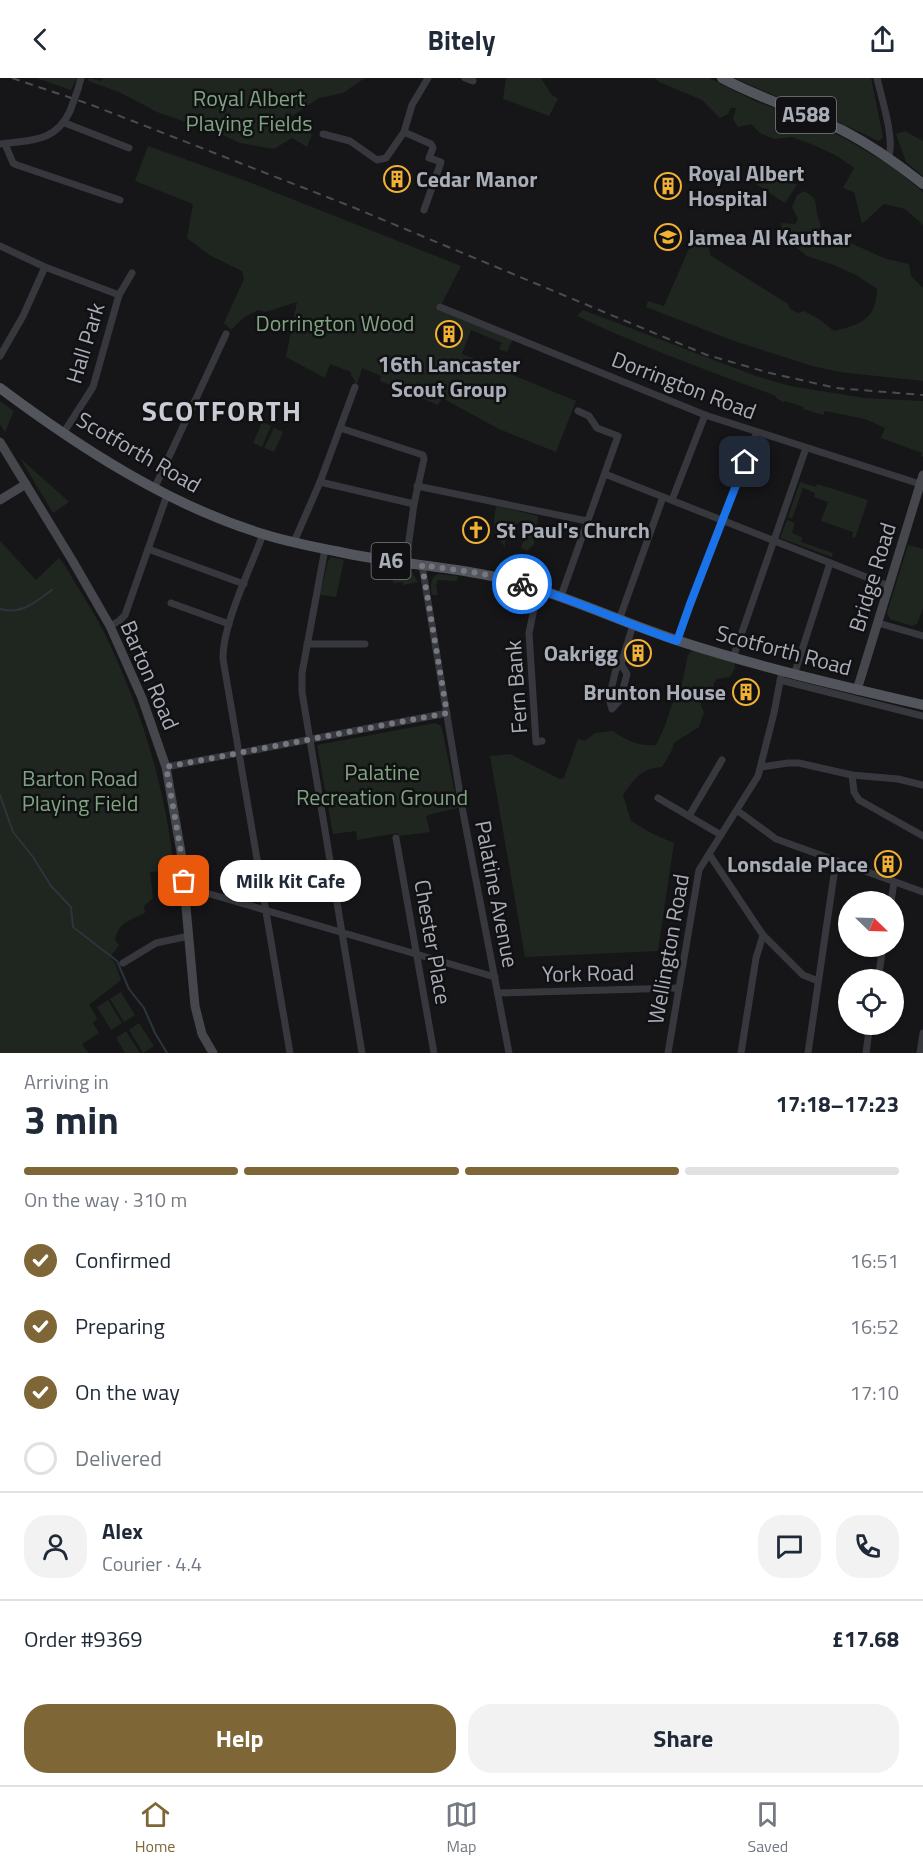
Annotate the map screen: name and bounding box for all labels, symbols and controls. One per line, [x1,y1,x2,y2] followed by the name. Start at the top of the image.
[428,19,495,60] text: Bitely
[24,23,57,56] icon: back
[866,23,899,56] icon: share
[186,81,312,140] park label: Royal Albert Playing Fields
[776,97,836,133] road number: A588
[688,156,804,215] place label: Royal Albert Hospital
[416,162,538,196] place label: Cedar Manor
[382,164,412,194] building icon: Cedar Manor
[653,171,683,201] building icon: Royal Albert Hospital
[688,220,852,254] place label: Jamea Al Kauthar
[653,222,683,252] school or university icon: Jamea Al Kauthar
[57,298,114,388] street label: Hall Park
[256,306,414,340] park label: Dorrington Wood
[434,319,464,349] building icon: 16th Lancaster Scout Group
[607,342,761,428] street label: Dorrington Road
[378,347,520,406] place label: 16th Lancaster Scout Group
[142,389,302,432] district label: SCOTFORTH
[70,403,208,501] street label: Scotforth Road
[719,436,770,487] pin
[728,445,761,478] icon: home
[496,513,650,547] place label: St Paul's Church
[461,515,491,545] church icon: St Paul's Church
[839,518,905,636] street label: Bridge Road
[372,543,410,579] road number: A6
[492,554,552,614] courier
[506,568,539,601] icon: bike
[112,615,188,735] street label: Barton Road
[712,616,856,684] street label: Scotforth Road
[544,636,618,670] place label: Oakrigg
[623,638,653,668] building icon: Oakrigg
[496,639,536,735] street label: Fern Bank
[583,675,726,709] place label: Brunton House
[731,677,761,707] building icon: Brunton House
[296,755,468,814] park label: Palatine Recreation Ground
[22,761,138,820] park label: Barton Road Playing Field
[466,818,528,970] street label: Palatine Avenue
[727,847,868,881] place label: Lonsdale Place
[873,849,903,879] building icon: Lonsdale Place
[158,855,209,906] pin
[220,860,361,902] callout: Milk Kit Cafe
[167,864,200,897] icon: bag
[236,865,345,896] text: Milk Kit Cafe
[638,871,698,1027] street label: Wellington Road
[405,877,461,1007] street label: Chester Place
[838,891,904,957] north arrow
[838,891,904,1035] map controls
[541,955,635,991] street label: York Road
[838,969,904,1035] button: locate
[24,1066,109,1097] text: Arriving in
[776,1087,899,1121] text: 17:18–17:23
[24,1090,119,1149] text: 3 min
[24,1184,187,1215] text: On the way · 310 m
[75,1243,171,1277] text: Confirmed
[24,1244,57,1277] icon: check
[850,1245,899,1276] text: 16:51
[75,1309,165,1343] text: Preparing
[24,1310,57,1343] icon: check
[850,1311,899,1342] text: 16:52
[75,1375,180,1409] text: On the way
[24,1376,57,1409] icon: check
[850,1377,899,1408] text: 17:10
[75,1441,162,1475] text: Delivered
[102,1514,143,1548] text: Alex
[24,1515,87,1578] button: person
[758,1515,821,1578] button: chat
[836,1515,899,1578] button: phone
[102,1548,202,1579] text: Courier · 4.4
[24,1622,143,1656] text: Order #9369
[832,1622,899,1656] text: £17.68
[24,1704,456,1773] button: Help
[468,1704,899,1773] button: Share
[135,1798,175,1858] tab: Home
[445,1798,478,1858] tab: Map
[747,1798,788,1858] tab: Saved

